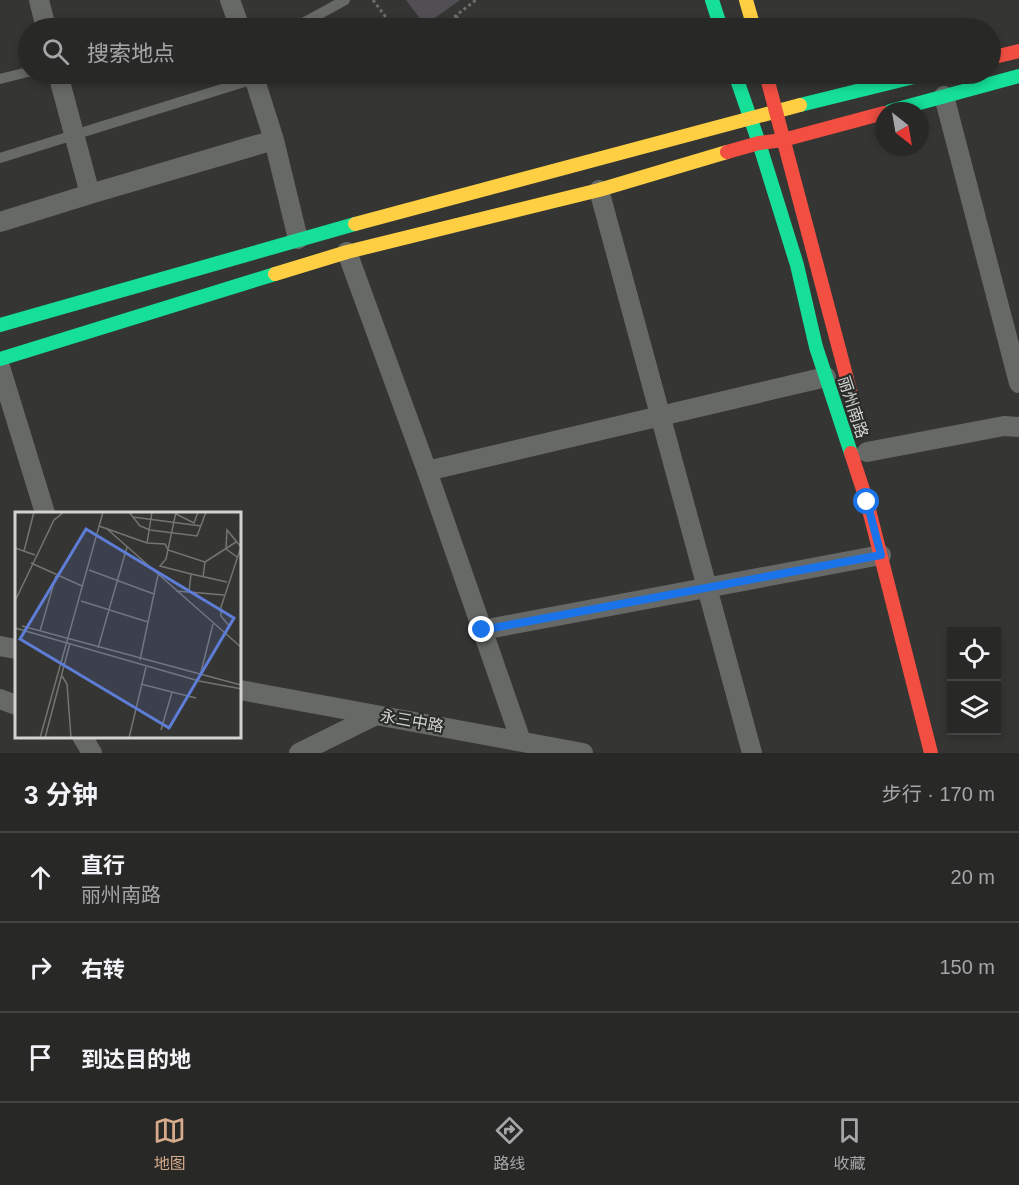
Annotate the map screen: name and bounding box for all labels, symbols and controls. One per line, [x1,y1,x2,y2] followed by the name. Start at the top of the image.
[18,18,1001,84] search box
[39,35,72,68] icon: search
[87,41,175,66] text: 搜索地点
[875,102,929,156] north arrow
[835,374,871,440] street label: 丽州南路
[853,488,879,514] route start
[15,512,242,738] inset map
[468,616,494,642] route end
[947,627,1001,735] map controls
[947,627,1001,681] button: locate
[947,681,1001,735] button: layers
[379,707,445,735] street label: 永三中路
[24,780,98,810] text: 3 分钟
[882,783,995,805] text: 步行 · 170 m
[81,853,125,878] text: 直行
[24,861,57,894] icon: ahead
[951,866,995,888] text: 20 m
[81,884,161,906] text: 丽州南路
[24,951,57,984] icon: right
[939,956,995,978] text: 150 m
[81,957,125,982] text: 右转
[24,1041,57,1074] icon: arrive
[81,1047,191,1072] text: 到达目的地
[153,1114,186,1174] tab: 地图
[493,1114,526,1174] tab: 路线
[833,1114,866,1174] tab: 收藏

